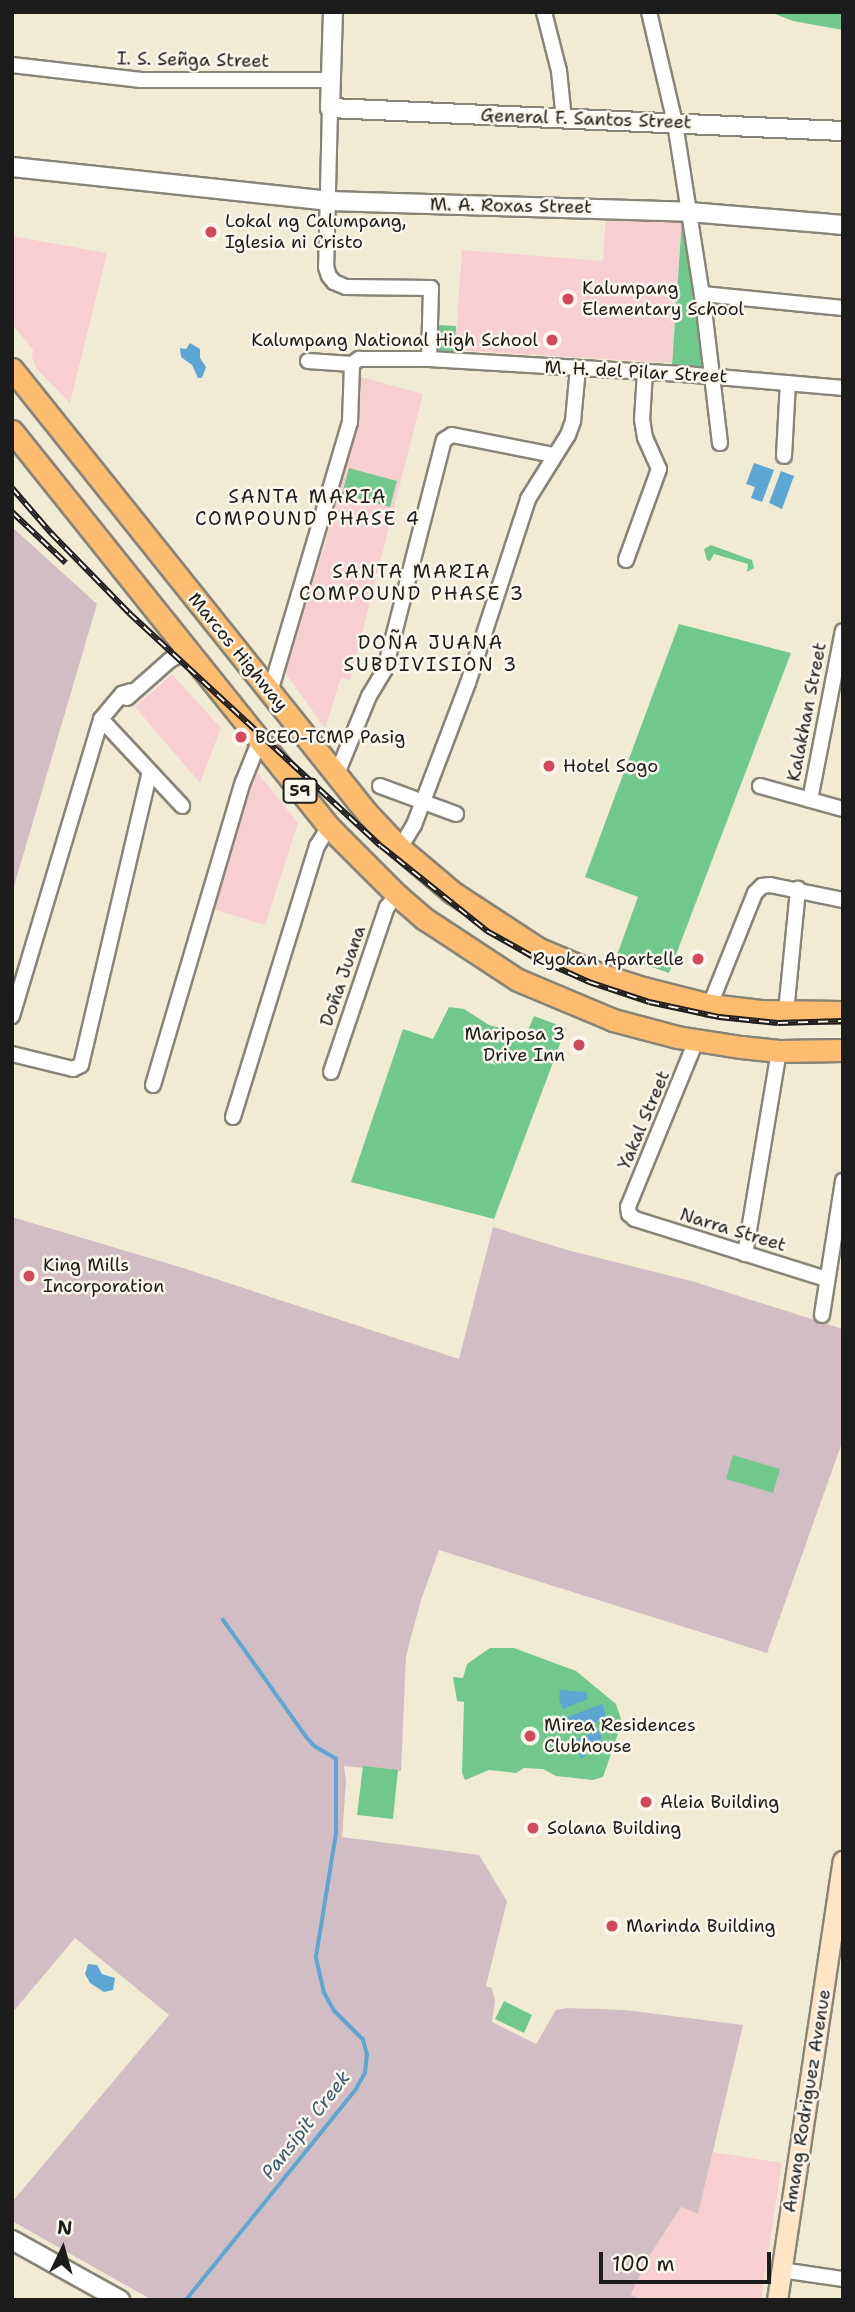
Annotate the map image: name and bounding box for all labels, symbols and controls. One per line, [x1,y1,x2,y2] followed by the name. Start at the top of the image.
[117,48,269,72] street label: I. S. Señga Street
[480,105,692,133] street label: General F. Santos Street
[430,194,592,218] street label: M. A. Roxas Street
[225,211,406,254] place label: Lokal ng Calumpang, Iglesia ni Cristo
[203,224,219,240] marker: Lokal ng Calumpang, Iglesia ni Cristo
[582,278,744,320] place label: Kalumpang Elementary School
[560,291,576,307] marker: Kalumpang Elementary School
[251,329,538,351] place label: Kalumpang National High School
[544,332,560,348] marker: Kalumpang National High School
[544,356,728,388] street label: M. H. del Pilar Street
[197,486,419,530] district label: SANTA MARIA COMPOUND PHASE 4
[301,561,523,605] district label: SANTA MARIA COMPOUND PHASE 3
[184,588,292,716] street label: Marcos Highway
[345,632,517,676] district label: DOÑA JUANA SUBDIVISION 3
[783,641,831,783] street label: Kalakhan Street
[255,726,405,748] place label: BCEO-TCMP Pasig
[233,729,249,745] marker: BCEO-TCMP Pasig
[563,755,658,777] place label: Hotel Sogo
[541,758,557,774] marker: Hotel Sogo
[282,778,318,804] road number: 59
[316,923,370,1029] street label: Doña Juana
[532,948,684,970] place label: Ryokan Apartelle
[690,951,706,967] marker: Ryokan Apartelle
[464,1024,565,1066] place label: Mariposa 3 Drive Inn
[571,1037,587,1053] marker: Mariposa 3 Drive Inn
[613,1067,675,1173] street label: Yakal Street
[677,1204,789,1256] street label: Narra Street
[43,1255,164,1298] place label: King Mills Incorporation
[21,1268,37,1284] marker: King Mills Incorporation
[544,1715,696,1758] place label: Mirea Residences Clubhouse
[522,1728,538,1744] marker: Mirea Residences Clubhouse
[660,1791,779,1813] place label: Aleia Building
[638,1794,654,1810] marker: Aleia Building
[547,1817,681,1839] place label: Solana Building
[525,1820,541,1836] marker: Solana Building
[626,1915,776,1937] place label: Marinda Building
[604,1918,620,1934] marker: Marinda Building
[779,1988,835,2214] street label: Amang Rodriguez Avenue
[257,2066,355,2184] water label: Pansipit Creek
[28,2214,98,2284] north arrow
[56,2214,73,2241] text: N
[603,2238,774,2282] scale bar
[612,2250,675,2278] text: 100 m

